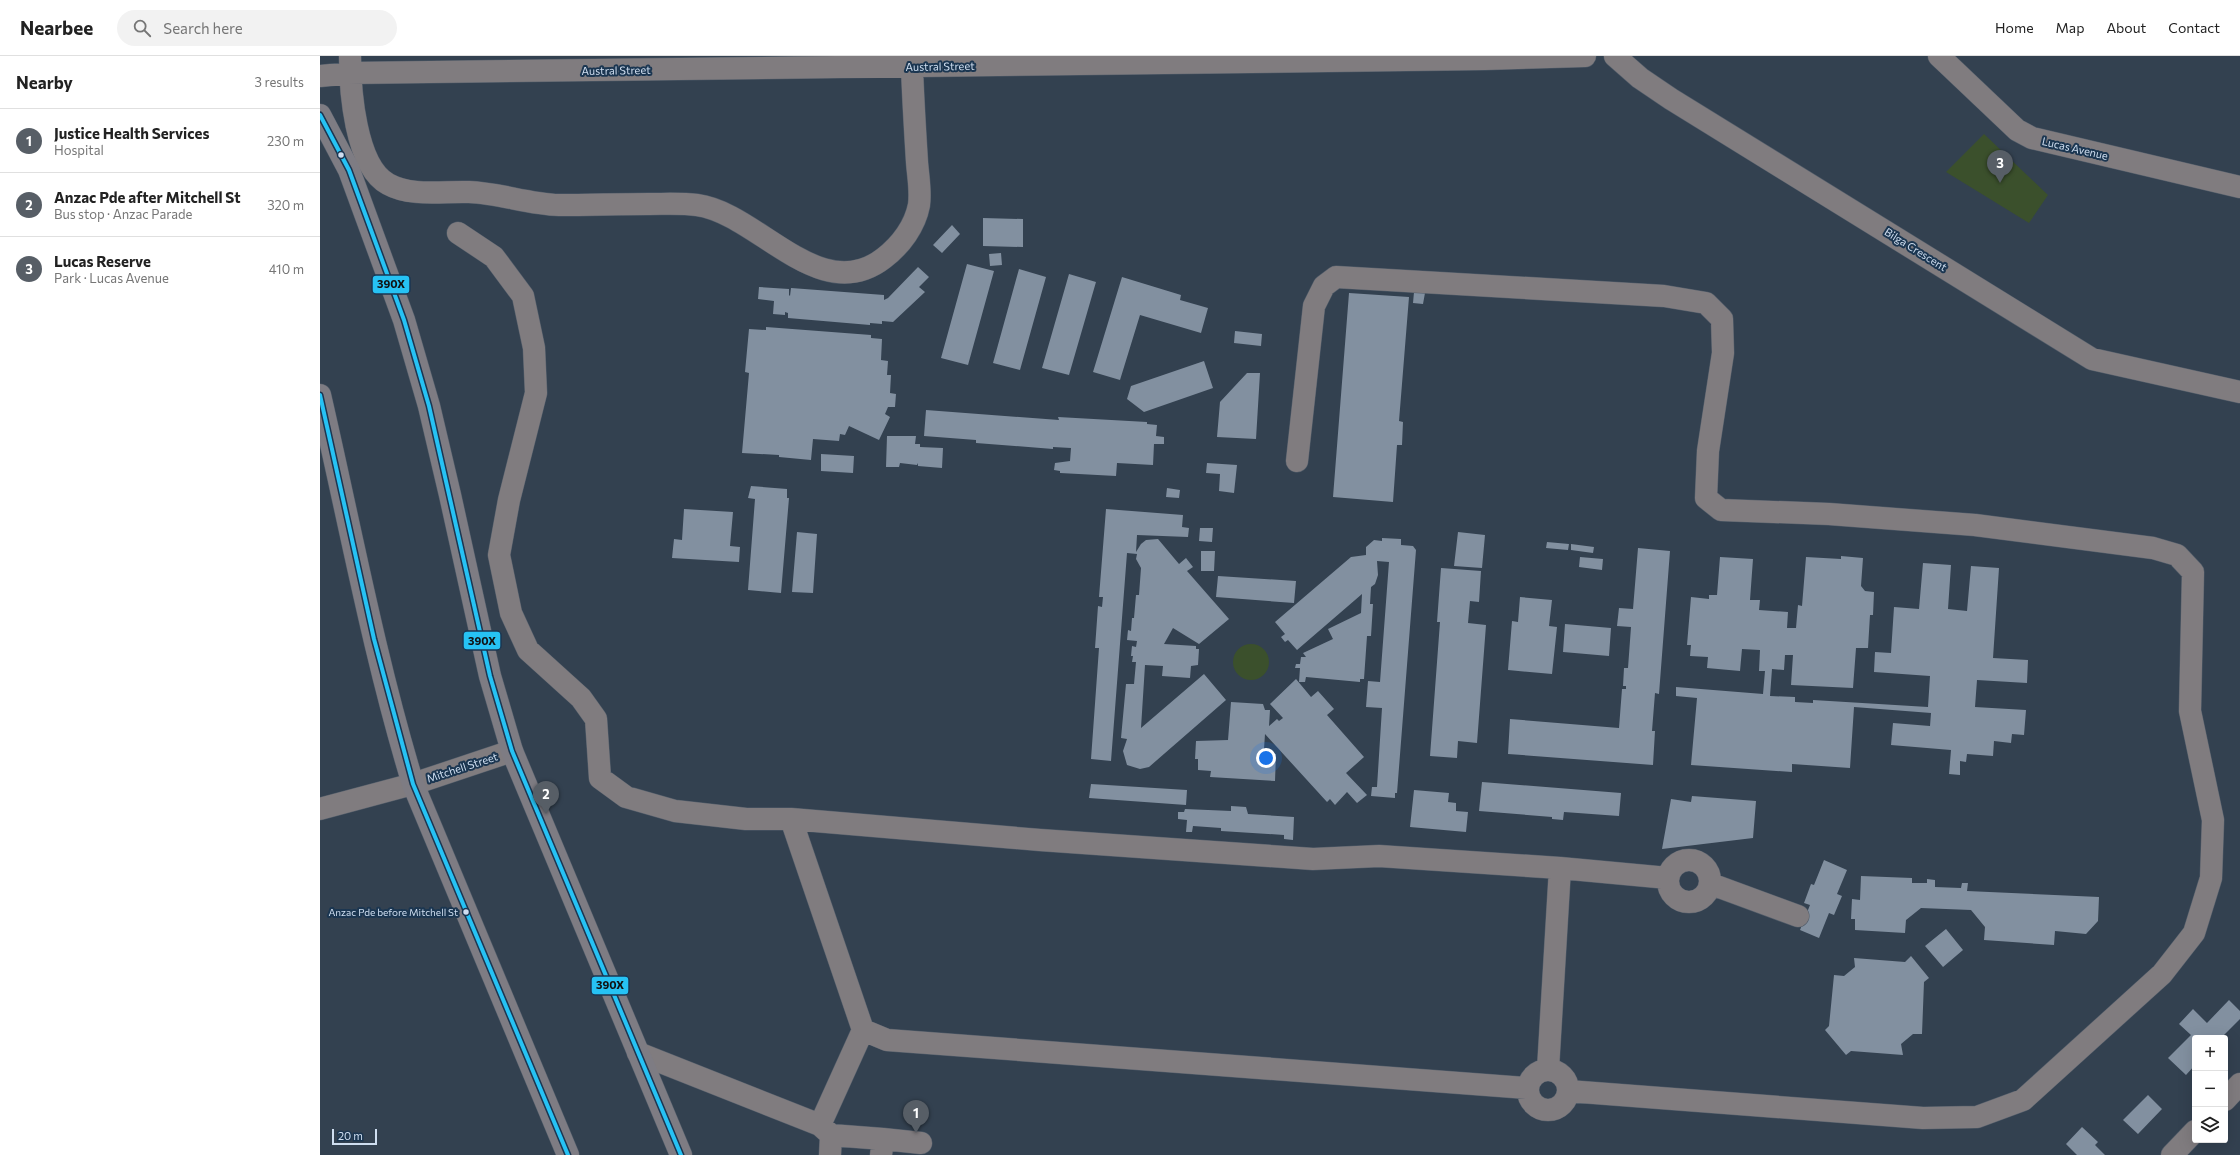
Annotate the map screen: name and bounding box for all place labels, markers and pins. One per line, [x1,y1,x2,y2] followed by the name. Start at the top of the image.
[336,150,346,160] unlabelled marker
[1987,150,2013,183] pin: 3
[533,781,559,814] pin: 2
[328,906,458,918] place label: Anzac Pde before Mitchell St
[461,907,471,917] marker: Anzac Pde before Mitchell St
[903,1100,929,1133] pin: 1

